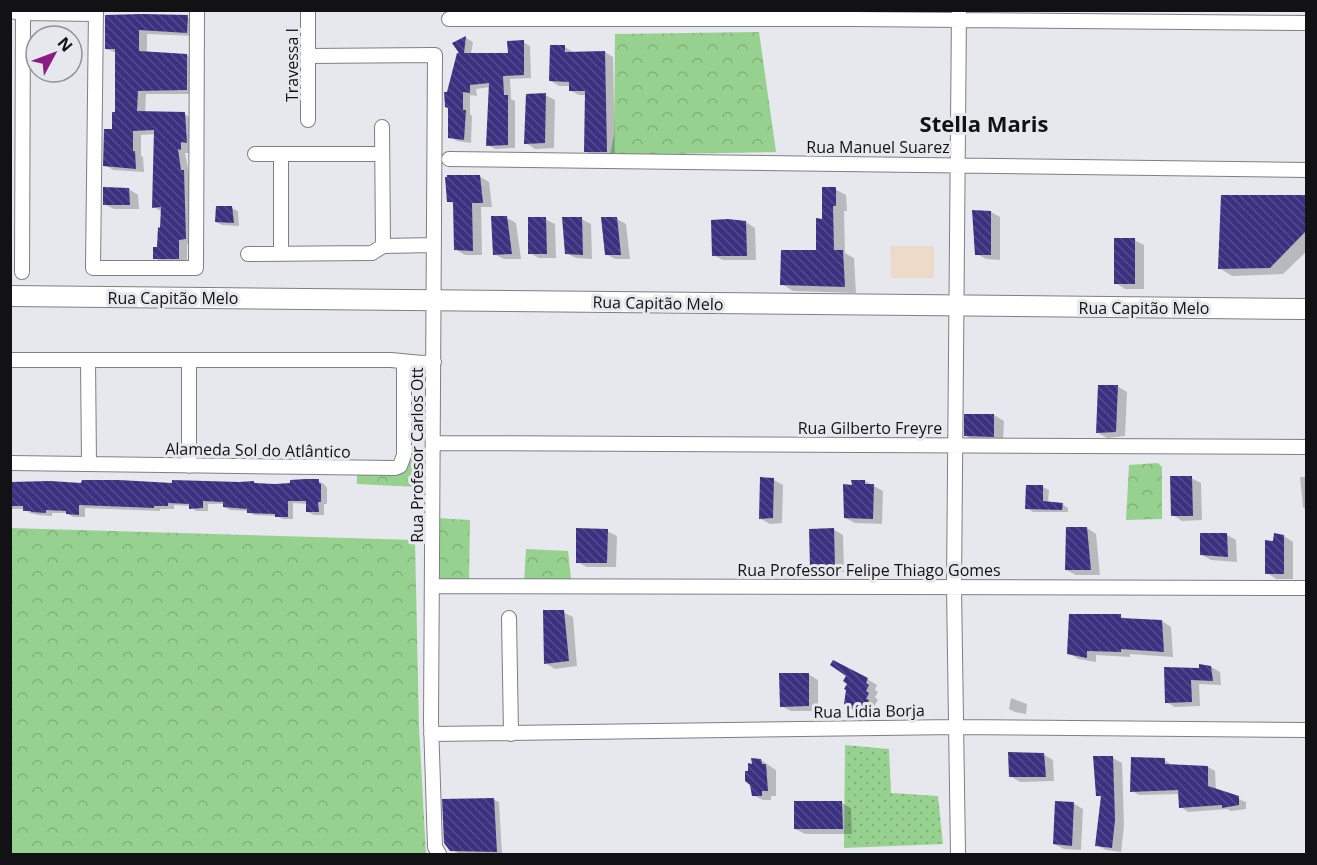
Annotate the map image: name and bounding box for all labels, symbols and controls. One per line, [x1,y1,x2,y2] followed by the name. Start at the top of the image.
[24,24,84,84] north arrow
[281,28,303,102] street label: Travessa I
[53,32,78,56] text: N
[920,108,1048,138] district label: Stella Maris
[806,136,950,158] street label: Rua Manuel Suarez
[108,287,238,309] street label: Rua Capitão Melo
[592,291,724,315] street label: Rua Capitão Melo
[1079,297,1209,319] street label: Rua Capitão Melo
[406,367,428,543] street label: Rua Profesor Carlos Ott
[798,417,942,439] street label: Rua Gilberto Freyre
[165,437,351,463] street label: Alameda Sol do Atlântico
[737,559,1001,581] street label: Rua Professor Felipe Thiago Gomes
[813,699,925,723] street label: Rua Lídia Borja

